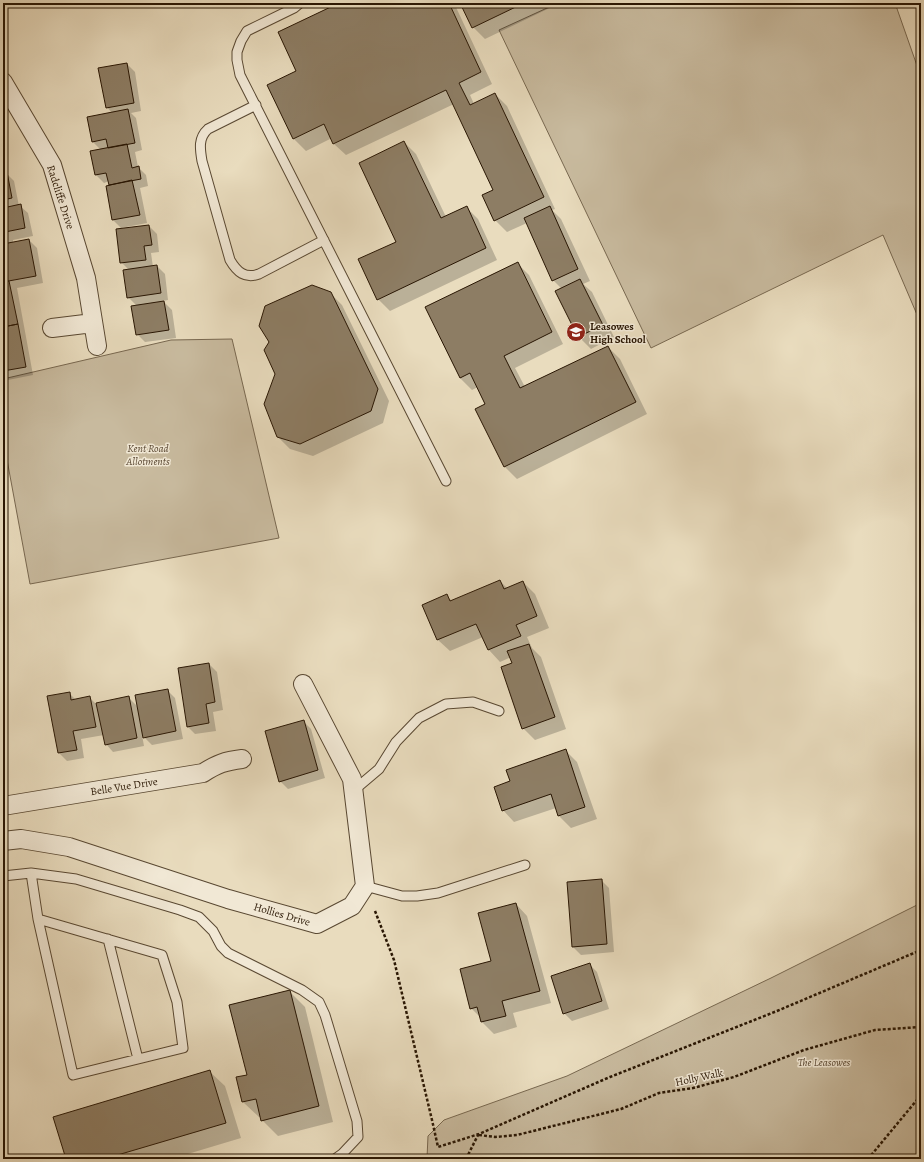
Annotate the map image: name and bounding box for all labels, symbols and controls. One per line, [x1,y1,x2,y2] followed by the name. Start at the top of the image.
[43,163,78,231] street label: Radcliffe Drive
[590,319,646,347] place label: Leasowes High School
[565,321,587,343] school or university icon: Leasowes High School
[125,441,170,469] park label: Kent Road Allotments
[89,774,159,799] street label: Belle Vue Drive
[252,899,312,930] street label: Hollies Drive
[798,1055,851,1070] park label: The Leasowes
[674,1065,725,1090] street label: Holly Walk

